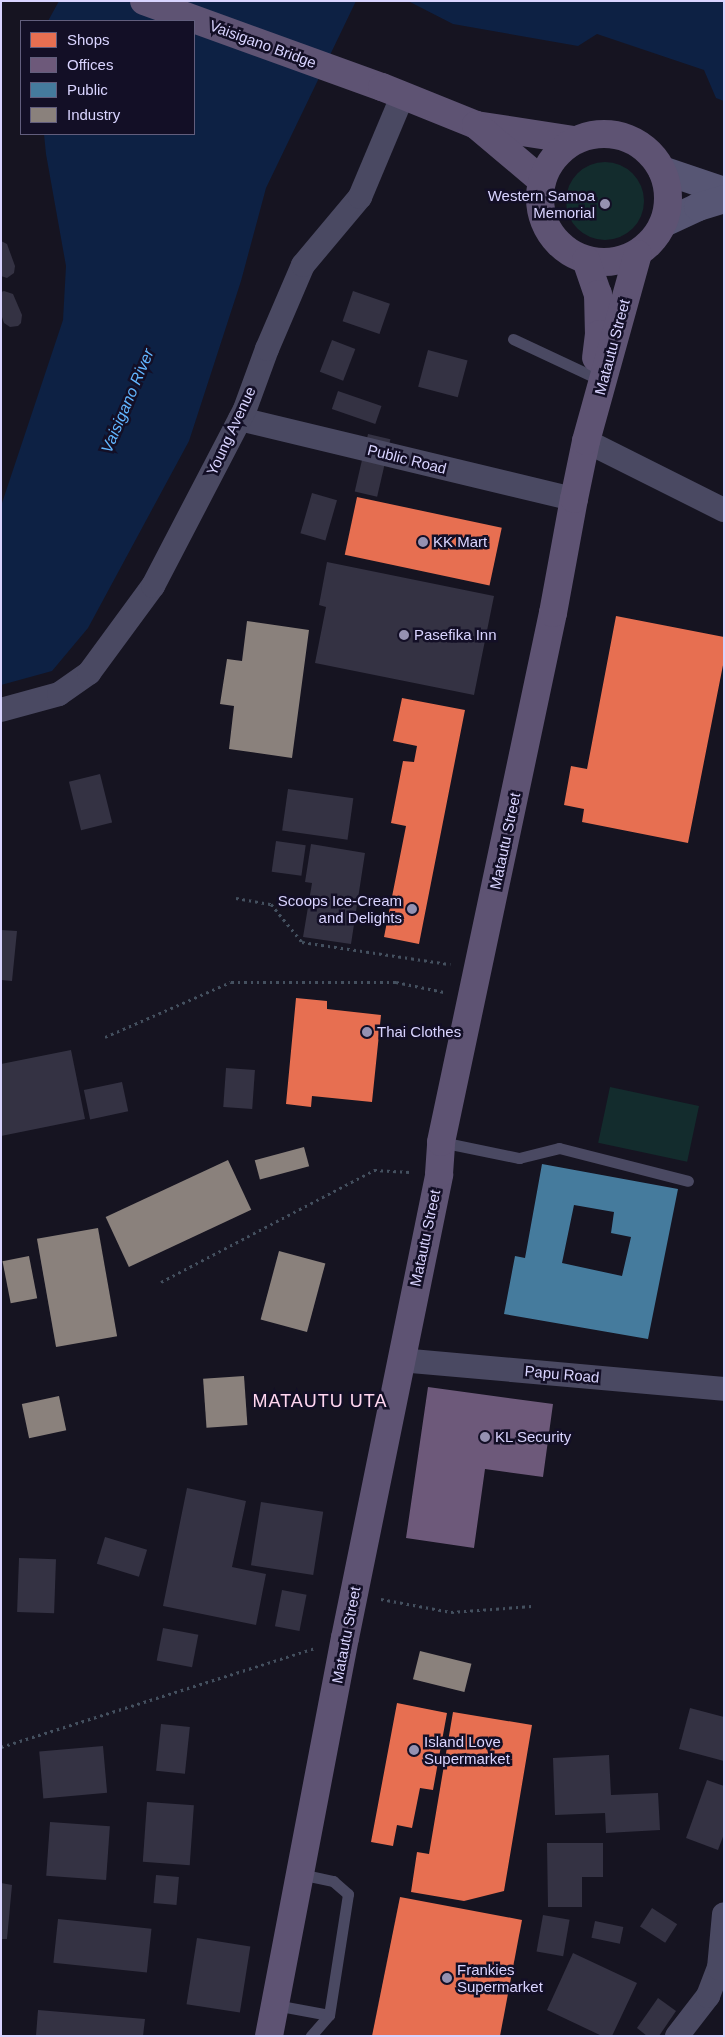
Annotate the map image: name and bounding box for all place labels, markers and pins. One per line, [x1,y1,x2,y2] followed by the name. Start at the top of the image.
[488,186,595,221] place label: Western Samoa Memorial
[599,198,611,210] marker: Western Samoa Memorial
[433,533,487,551] place label: KK Mart
[417,536,429,548] marker: KK Mart
[414,626,497,644] place label: Pasefika Inn
[398,629,410,641] marker: Pasefika Inn
[278,891,402,926] place label: Scoops Ice-Cream and Delights
[406,903,418,915] marker: Scoops Ice-Cream and Delights
[377,1023,461,1041] place label: Thai Clothes
[361,1026,373,1038] marker: Thai Clothes
[495,1428,572,1446] place label: KL Security
[479,1431,491,1443] marker: KL Security
[424,1732,510,1767] place label: Island Love Supermarket
[408,1744,420,1756] marker: Island Love Supermarket
[457,1960,543,1995] place label: Frankies Supermarket
[441,1972,453,1984] marker: Frankies Supermarket

